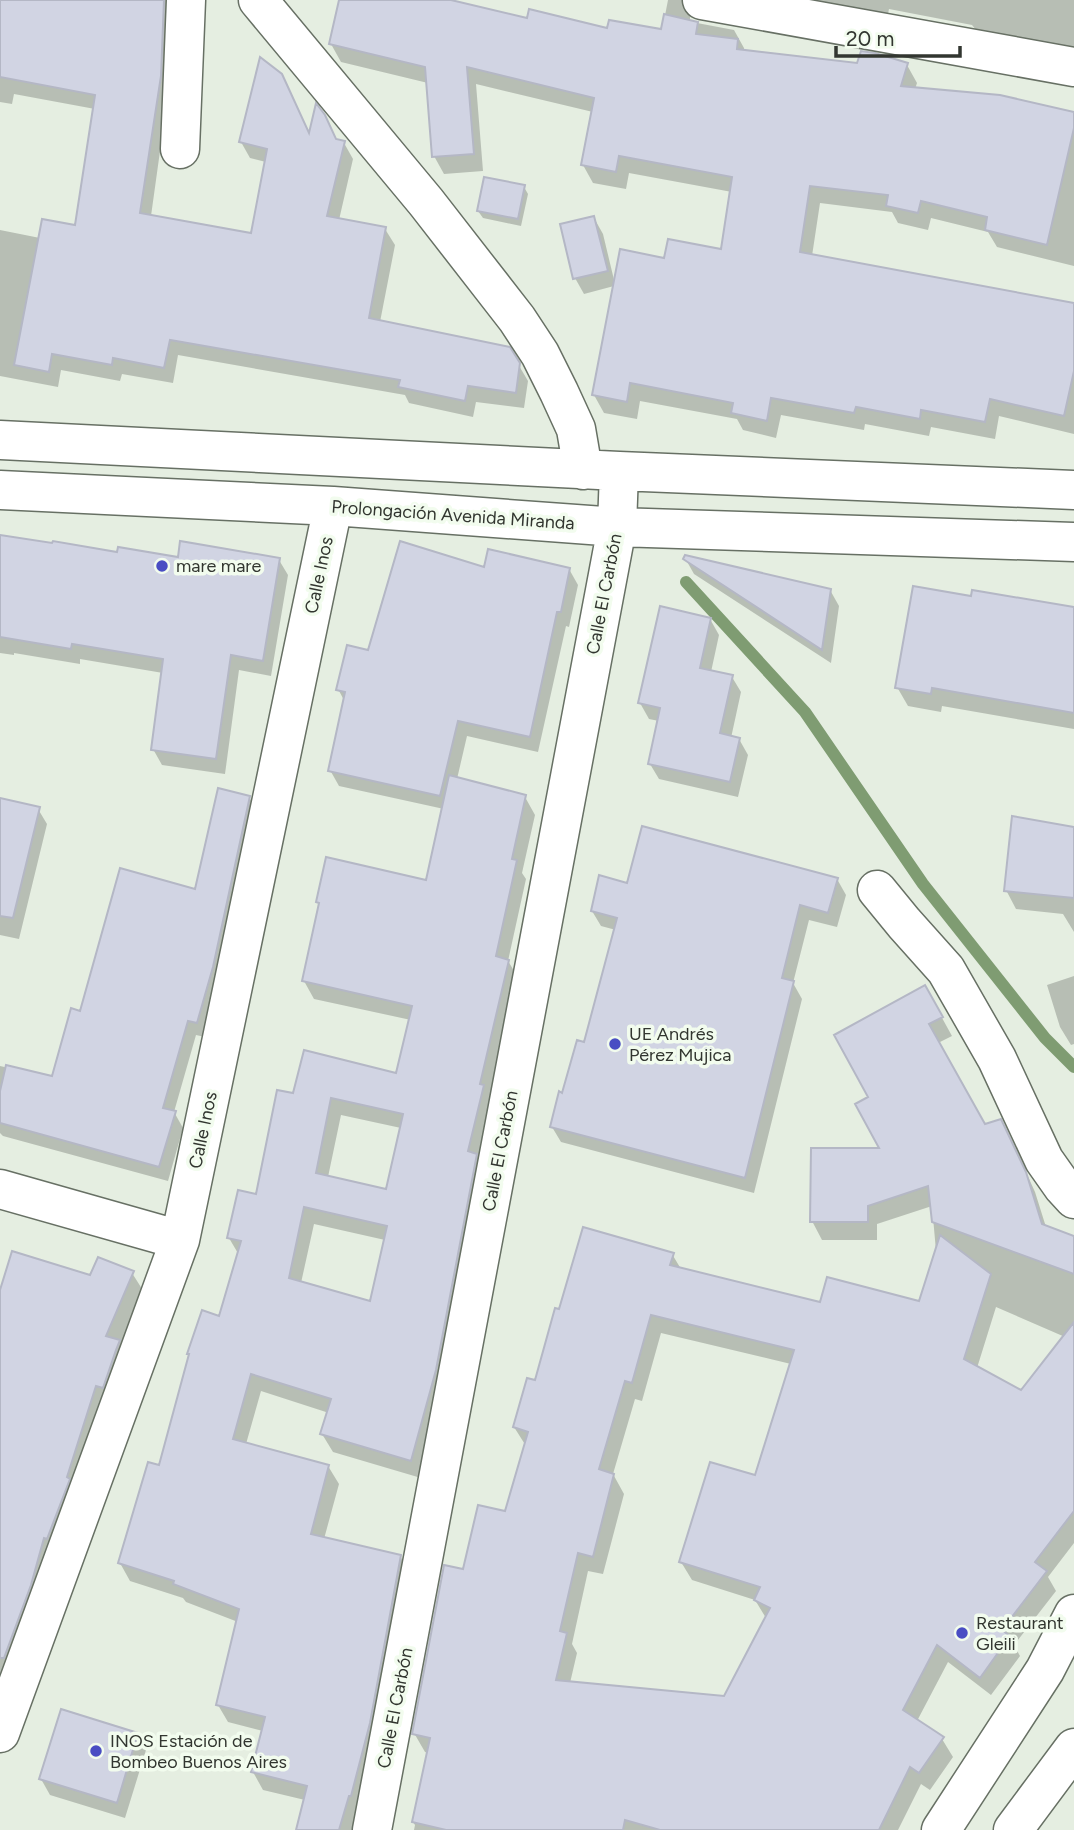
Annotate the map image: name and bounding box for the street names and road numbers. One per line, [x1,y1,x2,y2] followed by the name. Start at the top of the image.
[331,496,575,534] street label: Prolongación Avenida Miranda
[581,532,627,656] street label: Calle El Carbón
[300,535,338,615] street label: Calle Inos
[477,1089,523,1213] street label: Calle El Carbón
[184,1090,222,1170] street label: Calle Inos
[372,1646,418,1770] street label: Calle El Carbón

